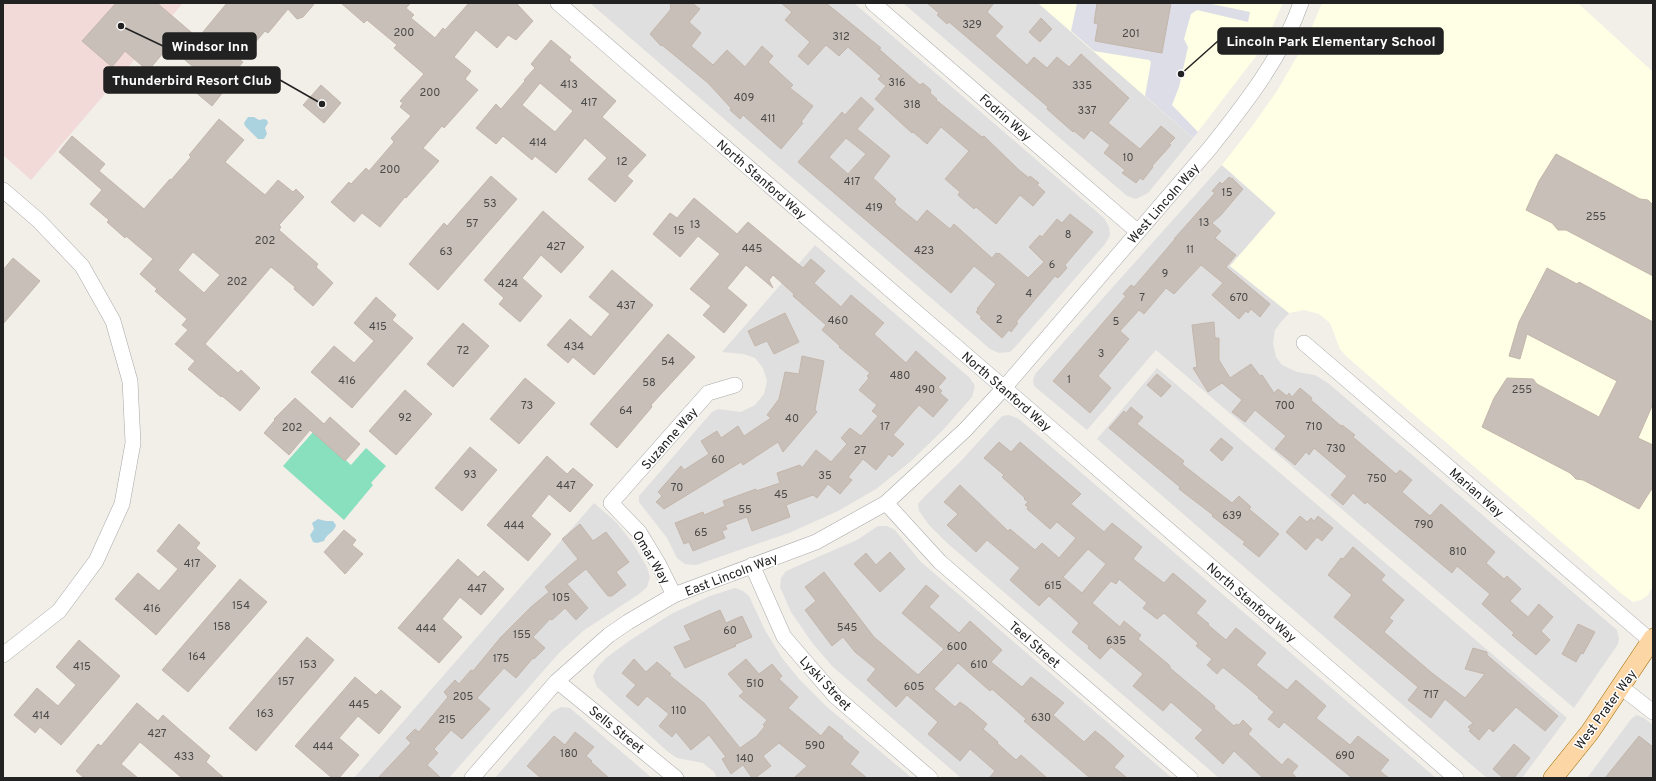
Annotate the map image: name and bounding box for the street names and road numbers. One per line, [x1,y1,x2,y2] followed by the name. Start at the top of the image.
[975,92,1034,146] street label: Fodrin Way
[713,137,809,224] street label: North Stanford Way
[1125,161,1204,248] street label: West Lincoln Way
[958,349,1054,436] street label: North Stanford Way
[639,405,702,474] street label: Suzanne Way
[1445,466,1506,522] street label: Marian Way
[628,528,673,588] street label: Omar Way
[683,551,781,601] street label: East Lincoln Way
[1203,560,1299,647] street label: North Stanford Way
[1005,619,1063,672] street label: Teel Street
[795,654,854,715] street label: Lyski Street
[1572,667,1641,753] street label: West Prater Way
[585,703,647,758] street label: Sells Street

